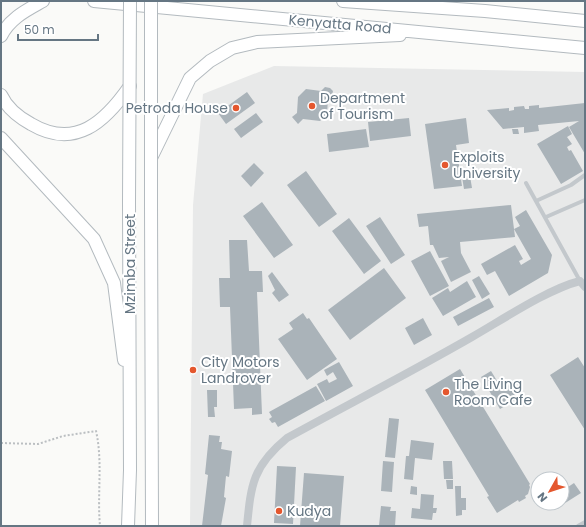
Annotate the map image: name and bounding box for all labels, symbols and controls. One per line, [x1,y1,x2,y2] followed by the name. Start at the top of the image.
[288,10,392,38] street label: Kenyatta Road
[18,16,98,42] scale bar
[24,21,55,38] text: 50 m
[320,88,405,124] place label: Department of Tourism
[126,98,228,118] place label: Petroda House
[307,101,317,111] marker: Department of Tourism
[231,103,241,113] marker: Petroda House
[453,147,520,183] place label: Exploits University
[440,160,450,170] marker: Exploits University
[120,214,140,314] street label: Mzimba Street
[201,352,280,388] place label: City Motors Landrover
[188,365,198,375] marker: City Motors Landrover
[454,374,532,410] place label: The Living Room Cafe
[441,387,451,397] marker: The Living Room Cafe
[530,471,570,511] north arrow
[533,489,551,506] text: N
[287,501,331,521] place label: Kudya
[274,506,284,516] marker: Kudya

